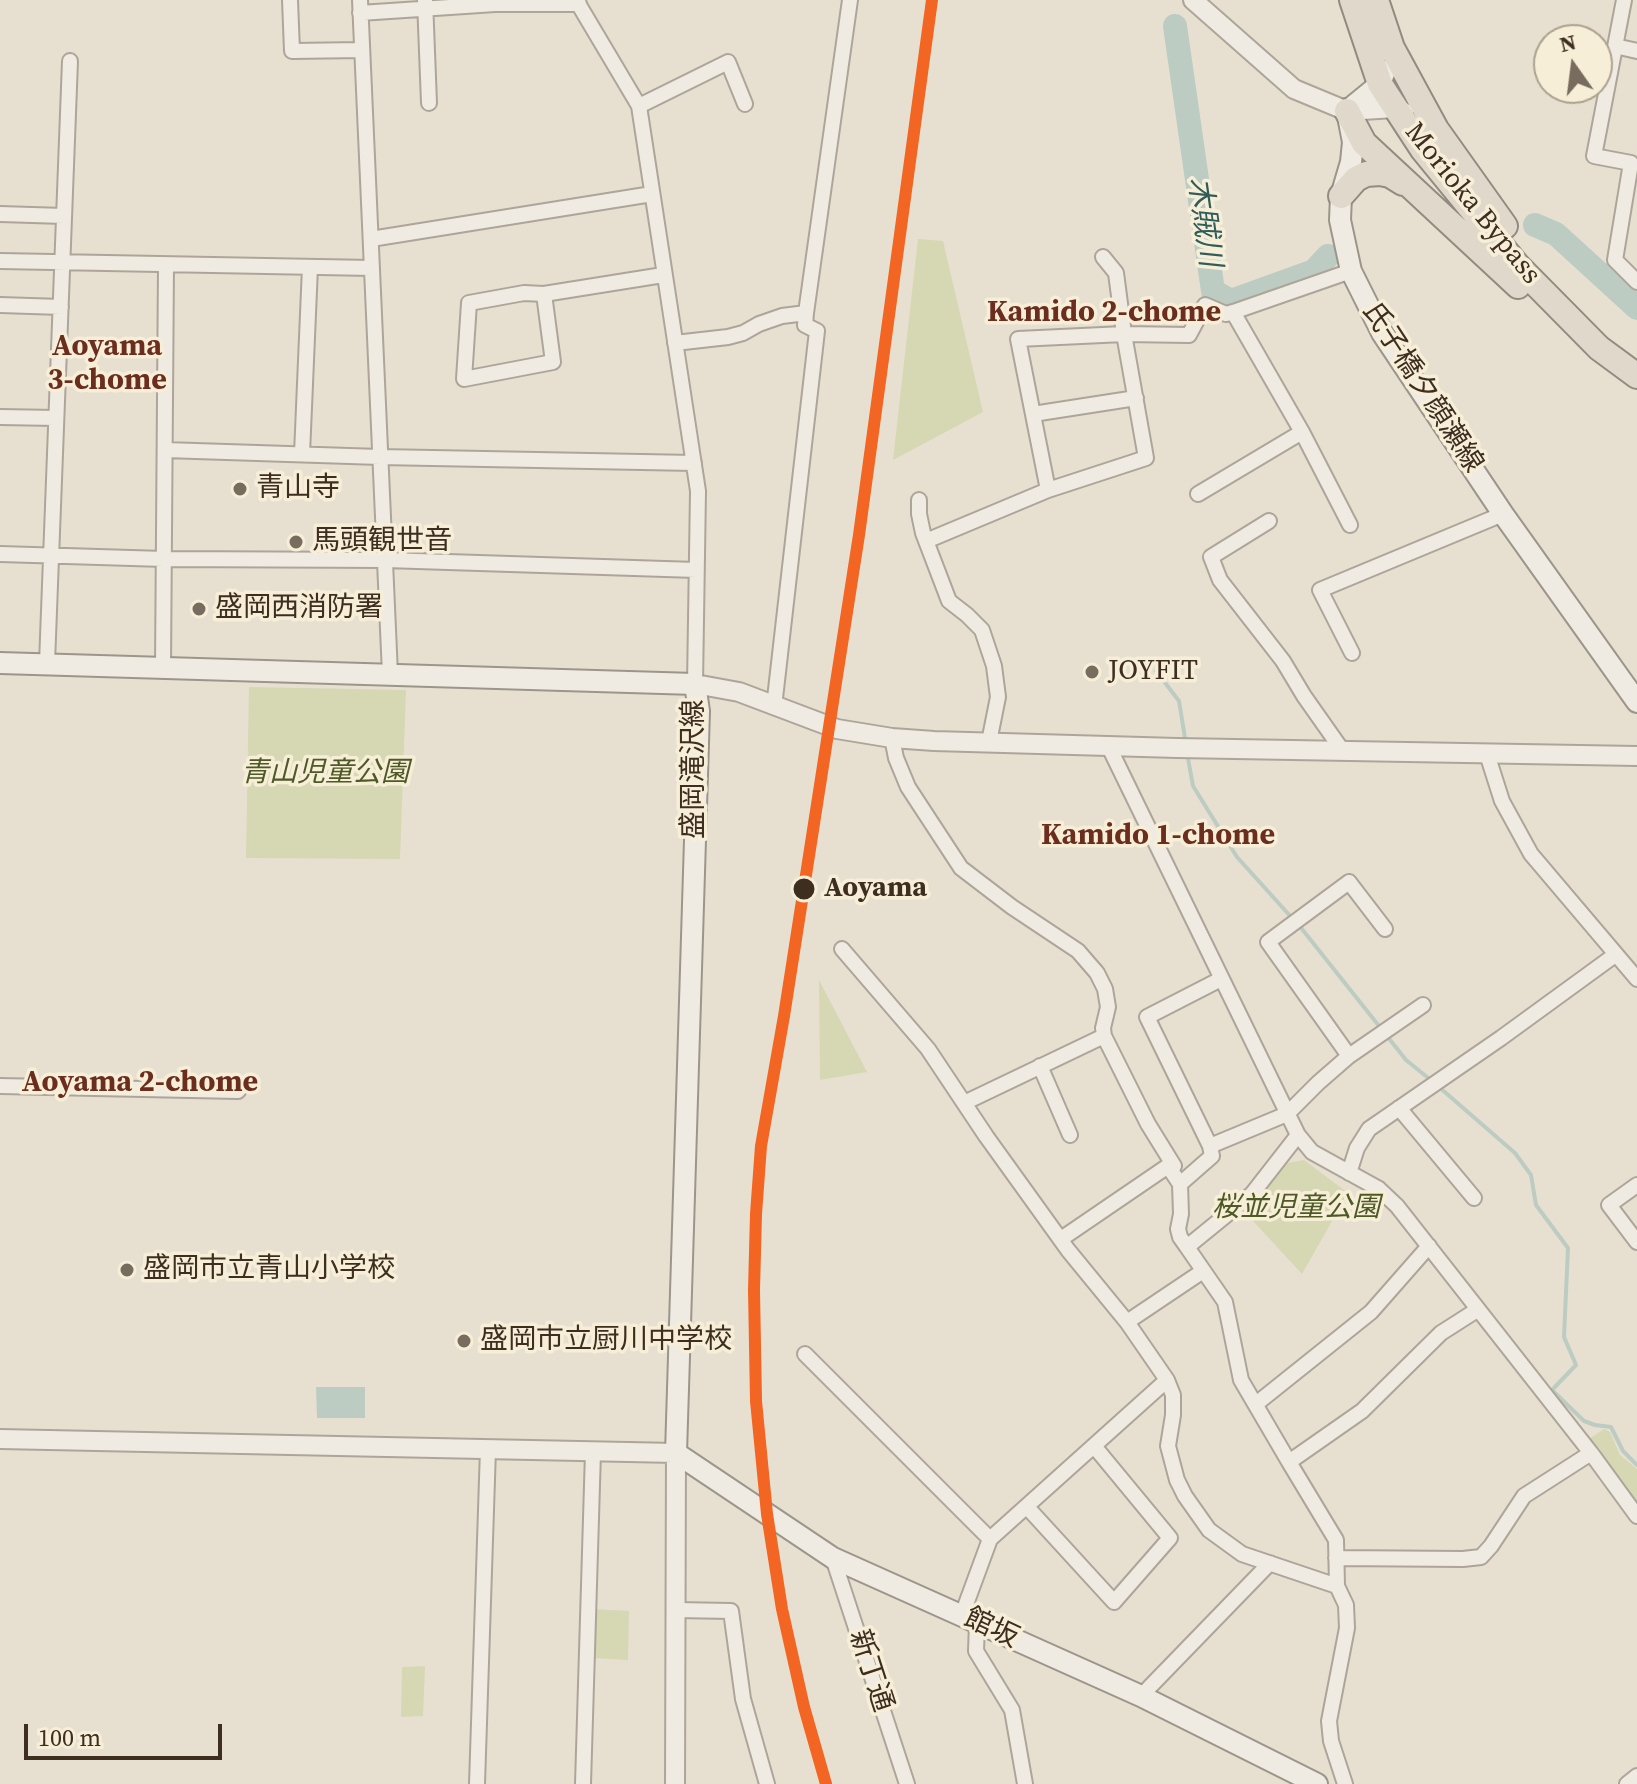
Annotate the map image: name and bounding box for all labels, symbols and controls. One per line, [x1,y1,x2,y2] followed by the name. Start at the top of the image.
[1533,24,1613,104] north arrow
[1556,26,1579,59] text: N
[1397,116,1547,292] street label: Morioka Bypass
[1179,175,1227,269] water label: 木賊川
[987,295,1221,331] district label: Kamido 2-chome
[1355,297,1489,479] street label: 氏子橋夕顔瀬線
[47,329,167,400] district label: Aoyama 3-chome
[256,472,340,506] place label: 青山寺
[231,480,249,498] marker: 青山寺
[312,525,452,559] place label: 馬頭観世音
[287,533,305,551] marker: 馬頭観世音
[215,592,383,626] place label: 盛岡西消防署
[190,600,208,618] marker: 盛岡西消防署
[1108,655,1198,689] place label: JOYFIT
[1083,663,1101,681] marker: JOYFIT
[678,699,712,839] street label: 盛岡滝沢線
[241,757,409,791] park label: 青山児童公園
[1041,818,1275,854] district label: Kamido 1-chome
[824,872,927,906] place label: Aoyama
[791,876,817,902] marker: Aoyama
[22,1065,258,1101] district label: Aoyama 2-chome
[1212,1192,1380,1226] park label: 桜並児童公園
[143,1253,395,1287] place label: 盛岡市立青山小学校
[118,1261,136,1279] marker: 盛岡市立青山小学校
[480,1324,732,1358] place label: 盛岡市立厨川中学校
[455,1332,473,1350] marker: 盛岡市立厨川中学校
[959,1602,1023,1656] street label: 館坂
[841,1626,899,1716] street label: 新丁通
[28,1708,226,1758] scale bar
[38,1721,101,1754] text: 100 m

